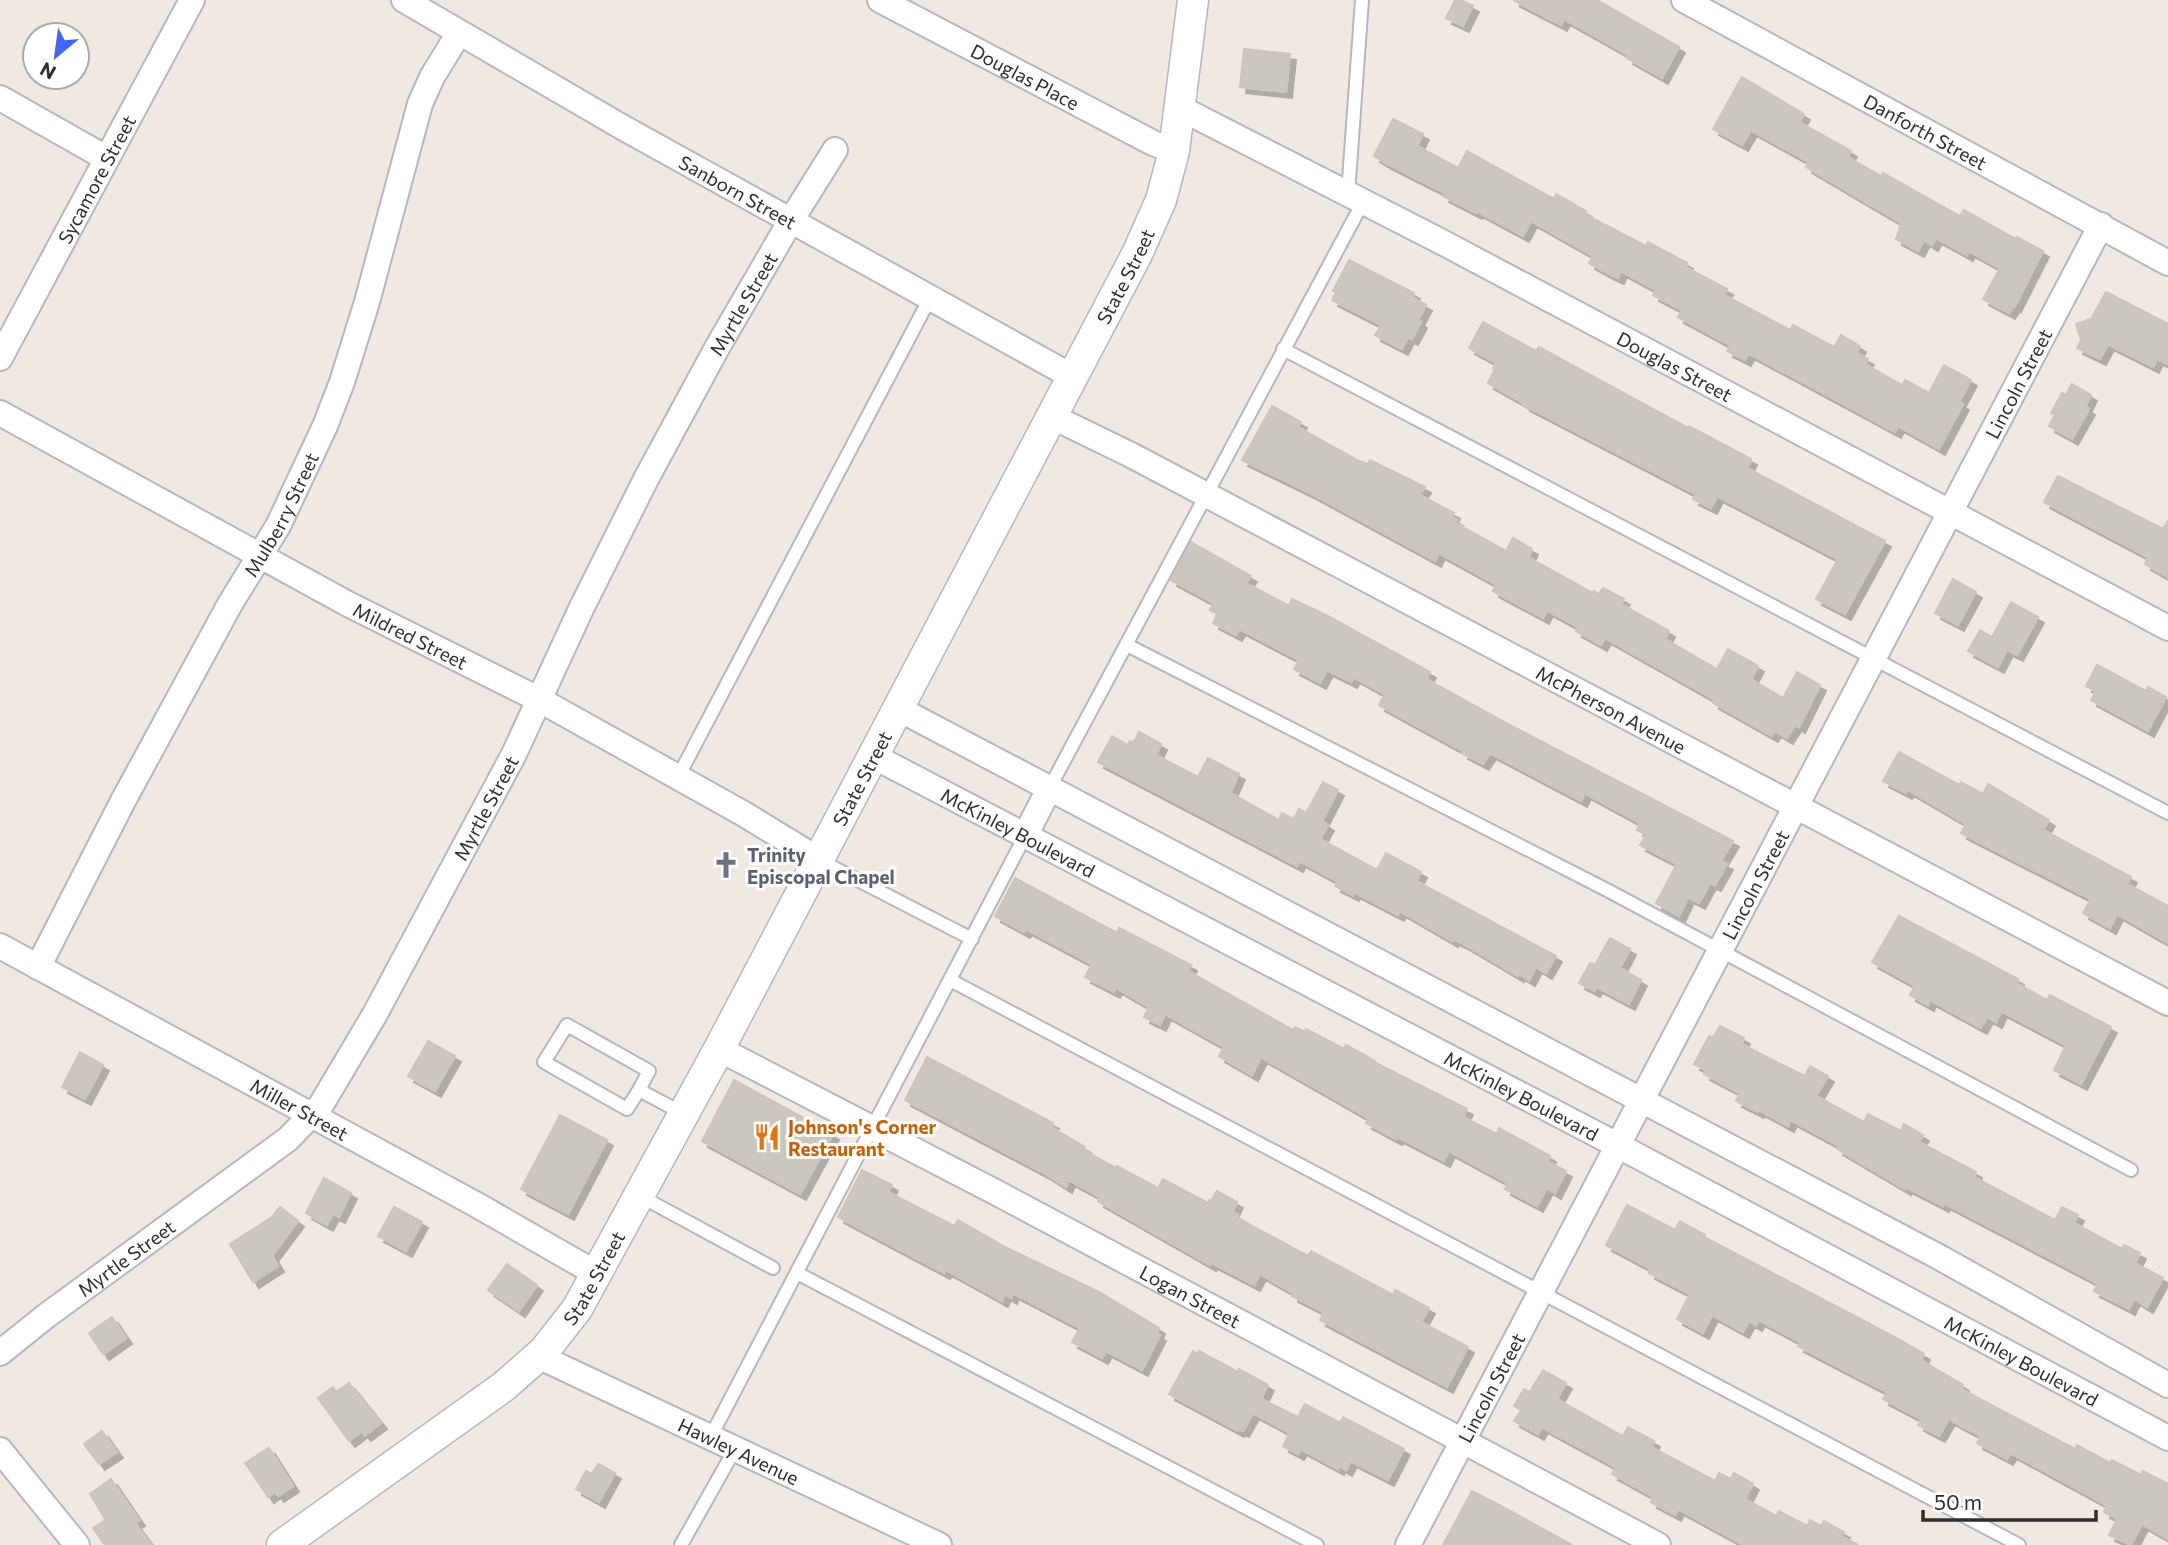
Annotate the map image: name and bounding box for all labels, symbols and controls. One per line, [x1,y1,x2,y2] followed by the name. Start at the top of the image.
[21,21,91,91] north arrow
[967,38,1084,114] street label: Douglas Place
[36,58,59,85] text: N
[1860,89,1991,174] street label: Danforth Street
[52,111,140,247] street label: Sycamore Street
[675,150,801,233] street label: Sanborn Street
[1091,225,1158,327] street label: State Street
[704,248,781,359] street label: Myrtle Street
[1980,324,2056,442] street label: Lincoln Street
[1613,326,1737,406] street label: Douglas Street
[238,448,323,580] street label: Mulberry Street
[350,597,472,674] street label: Mildred Street
[1533,660,1690,758] street label: McPherson Avenue
[827,727,896,829] street label: State Street
[448,751,523,864] street label: Myrtle Street
[937,782,1099,882] street label: McKinley Boulevard
[1717,826,1793,943] street label: Lincoln Street
[747,843,895,888] place label: Trinity Episcopal Chapel
[711,850,741,880] church icon: Trinity Episcopal Chapel
[1441,1045,1603,1145] street label: McKinley Boulevard
[247,1073,353,1145] street label: Miller Street
[788,1115,937,1160] place label: Johnson's Corner Restaurant
[752,1122,782,1152] restaurant icon: Johnson's Corner Restaurant
[73,1214,179,1301] street label: Myrtle Street
[558,1227,629,1329] street label: State Street
[1136,1260,1245,1332] street label: Logan Street
[1941,1310,2103,1410] street label: McKinley Boulevard
[1453,1329,1529,1446] street label: Lincoln Street
[675,1412,803,1489] street label: Hawley Avenue
[1923,1478,2096,1522] scale bar
[1934,1489,1982,1514] text: 50 m

